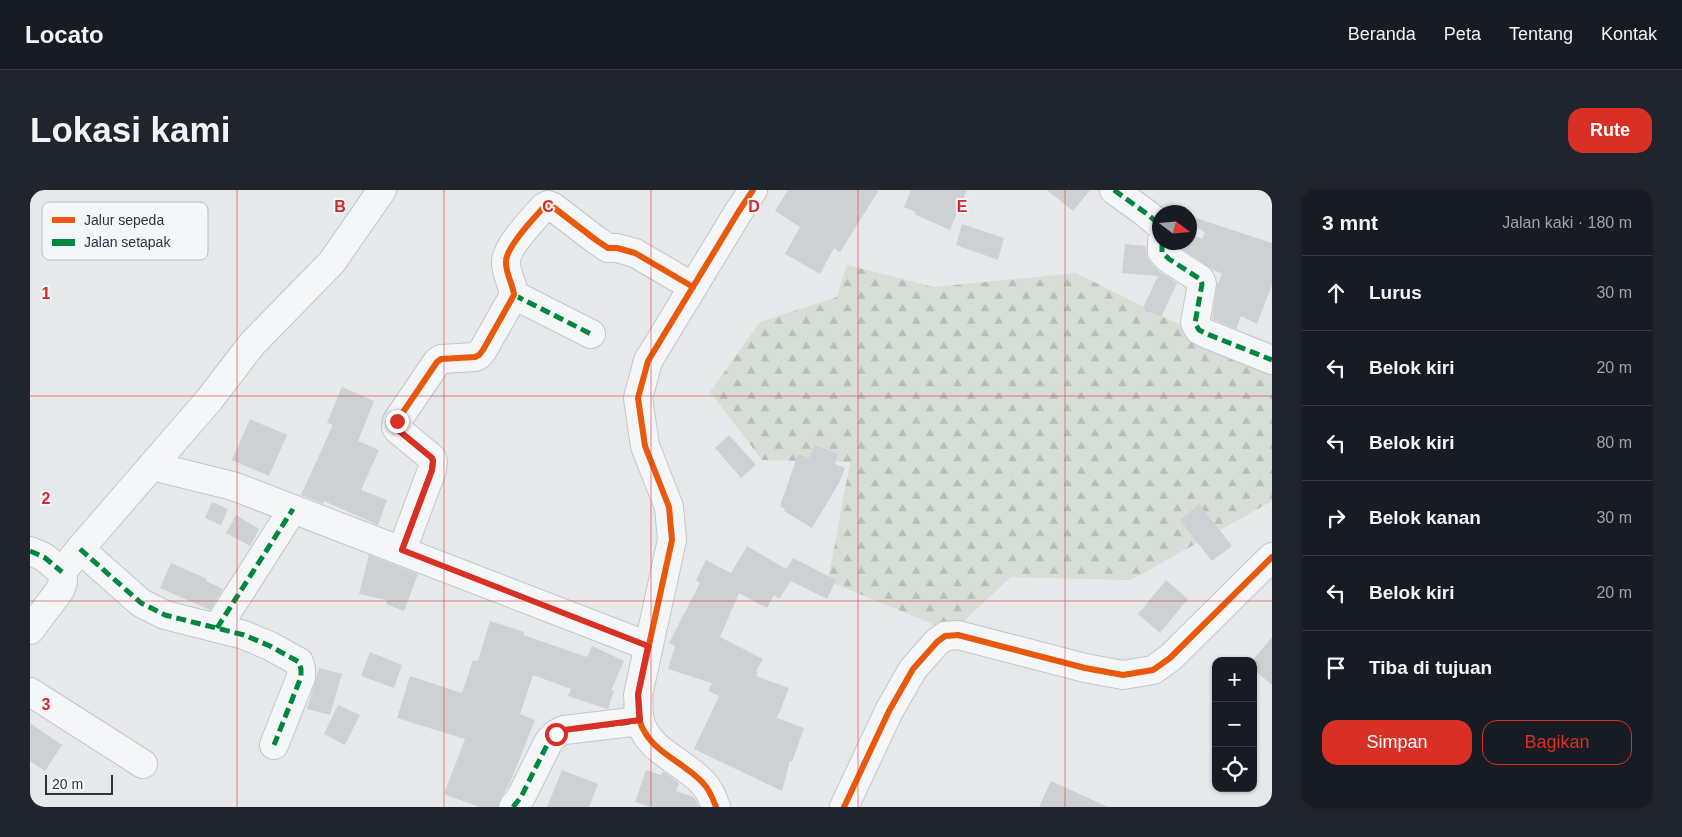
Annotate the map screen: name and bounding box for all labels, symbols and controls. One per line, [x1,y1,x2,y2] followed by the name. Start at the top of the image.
[25,21,104,48] text: Locato
[1348,24,1416,44] text: Beranda
[1444,24,1481,44] text: Peta
[1509,24,1573,44] text: Tentang
[1601,24,1657,44] text: Kontak
[1568,108,1652,153] button: Rute
[30,110,230,149] text: Lokasi kami
[334,198,346,215] text: B
[542,198,554,215] text: C
[748,198,760,215] text: D
[957,198,968,215] text: E
[42,202,208,260] legend
[1152,205,1197,250] north arrow
[1322,211,1378,234] text: 3 mnt
[84,212,164,228] text: Jalur sepeda
[1502,214,1632,231] text: Jalan kaki · 180 m
[84,234,171,250] text: Jalan setapak
[1322,279,1350,307] icon: ahead
[1369,282,1422,303] text: Lurus
[1596,284,1632,301] text: 30 m
[42,285,51,302] text: 1
[1322,354,1350,382] icon: left
[1369,357,1455,378] text: Belok kiri
[1596,359,1632,376] text: 20 m
[386,410,409,433] route end
[1322,429,1350,457] icon: left
[1369,432,1455,453] text: Belok kiri
[1596,434,1632,451] text: 80 m
[42,490,51,507] text: 2
[1322,504,1350,532] icon: right
[1369,507,1481,528] text: Belok kanan
[1596,509,1632,526] text: 30 m
[1322,579,1350,607] icon: left
[1369,582,1455,603] text: Belok kiri
[1596,584,1632,601] text: 20 m
[1322,654,1350,682] icon: arrive
[1212,657,1257,792] map controls
[1212,657,1257,702] button: +
[1369,657,1492,678] text: Tiba di tujuan
[42,696,51,713] text: 3
[1212,702,1257,747] button: −
[1322,720,1472,765] button: Simpan
[1482,720,1632,765] button: Bagikan
[545,723,568,746] route start
[1212,747,1257,792] button: locate
[45,772,112,795] scale bar
[52,776,83,792] text: 20 m

